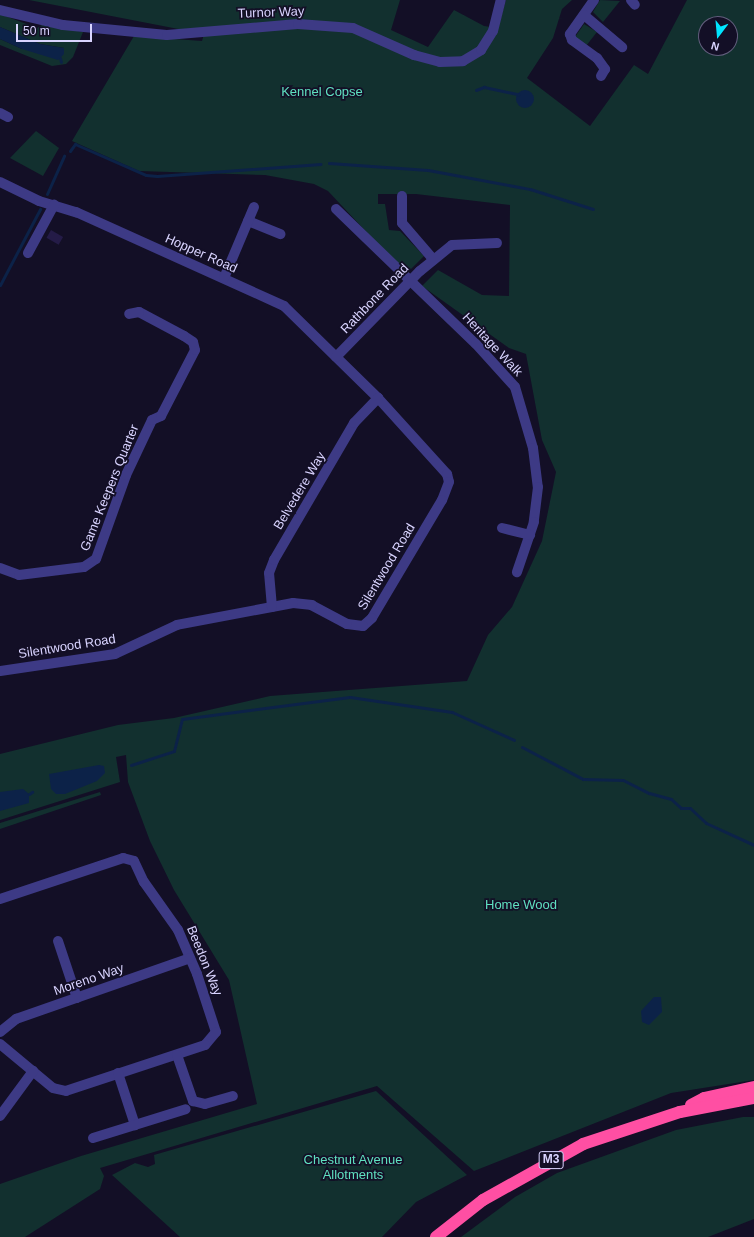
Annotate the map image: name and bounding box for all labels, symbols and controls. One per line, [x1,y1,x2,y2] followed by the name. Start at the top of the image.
[237,4,305,22] street label: Turnor Way
[18,16,94,42] scale bar
[698,16,738,56] north arrow
[23,24,50,38] text: 50 m
[709,40,720,53] text: N
[281,84,363,100] park label: Kennel Copse
[163,231,239,277] street label: Hopper Road
[338,261,412,337] street label: Rathbone Road
[459,310,525,380] street label: Heritage Walk
[77,422,143,554] street label: Game Keepers Quarter
[271,449,329,533] street label: Belvedere Way
[355,521,419,613] street label: Silentwood Road
[17,632,117,662] street label: Silentwood Road
[485,897,557,913] park label: Home Wood
[183,924,225,998] street label: Beedon Way
[52,961,126,999] street label: Moreno Way
[538,1150,564,1170] road number: M3
[303,1153,403,1184] park label: Chestnut Avenue Allotments

